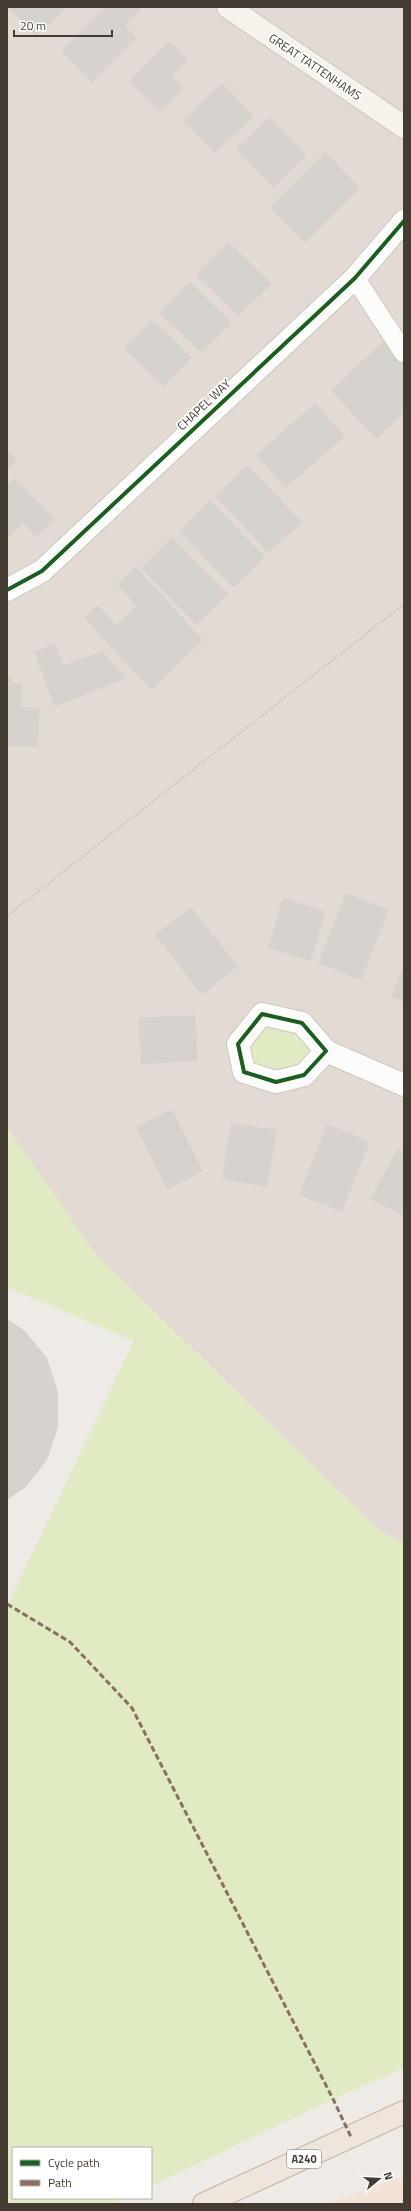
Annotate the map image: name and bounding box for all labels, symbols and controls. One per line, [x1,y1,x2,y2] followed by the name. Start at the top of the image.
[14,12,112,38] scale bar
[20,16,46,35] text: 20 m
[265,28,366,105] street label: GREAT TATTENHAMS
[173,374,235,435] street label: CHAPEL WAY
[12,2147,152,2199] legend
[287,2150,321,2168] road number: A240
[48,2153,100,2172] text: Cycle path
[359,2159,399,2199] north arrow
[380,2170,397,2182] text: N
[48,2173,72,2192] text: Path

